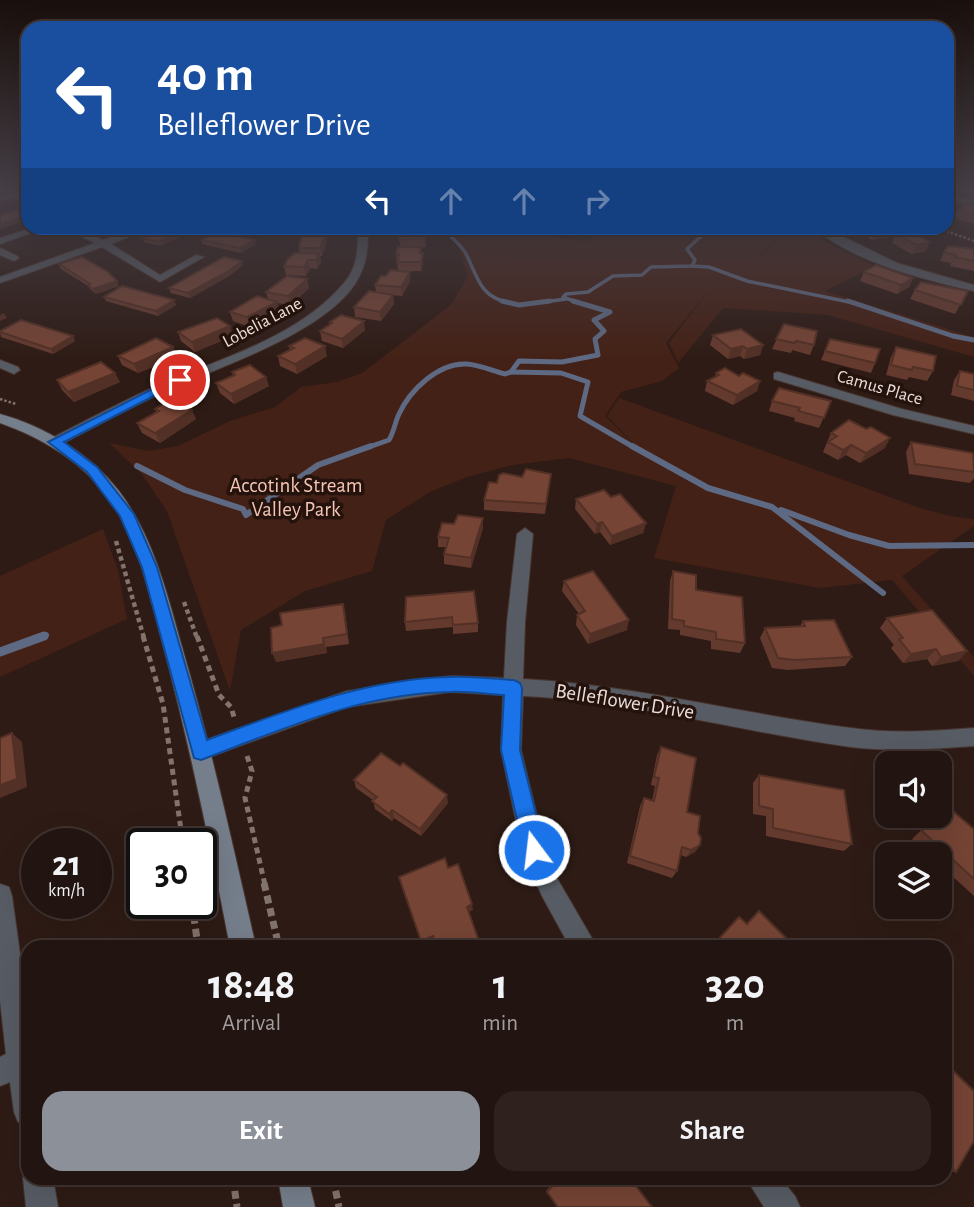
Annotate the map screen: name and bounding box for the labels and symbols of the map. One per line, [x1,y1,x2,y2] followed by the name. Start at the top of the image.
[220,295,305,351] street label: Lobelia Lane
[150,350,210,410] pin
[835,367,925,409] street label: Camus Place
[229,475,363,520] park label: Accotink Stream Valley Park
[554,680,696,723] street label: Belleflower Drive
[497,813,571,887] position arrow
[126,828,217,919] speed limit sign: 30

